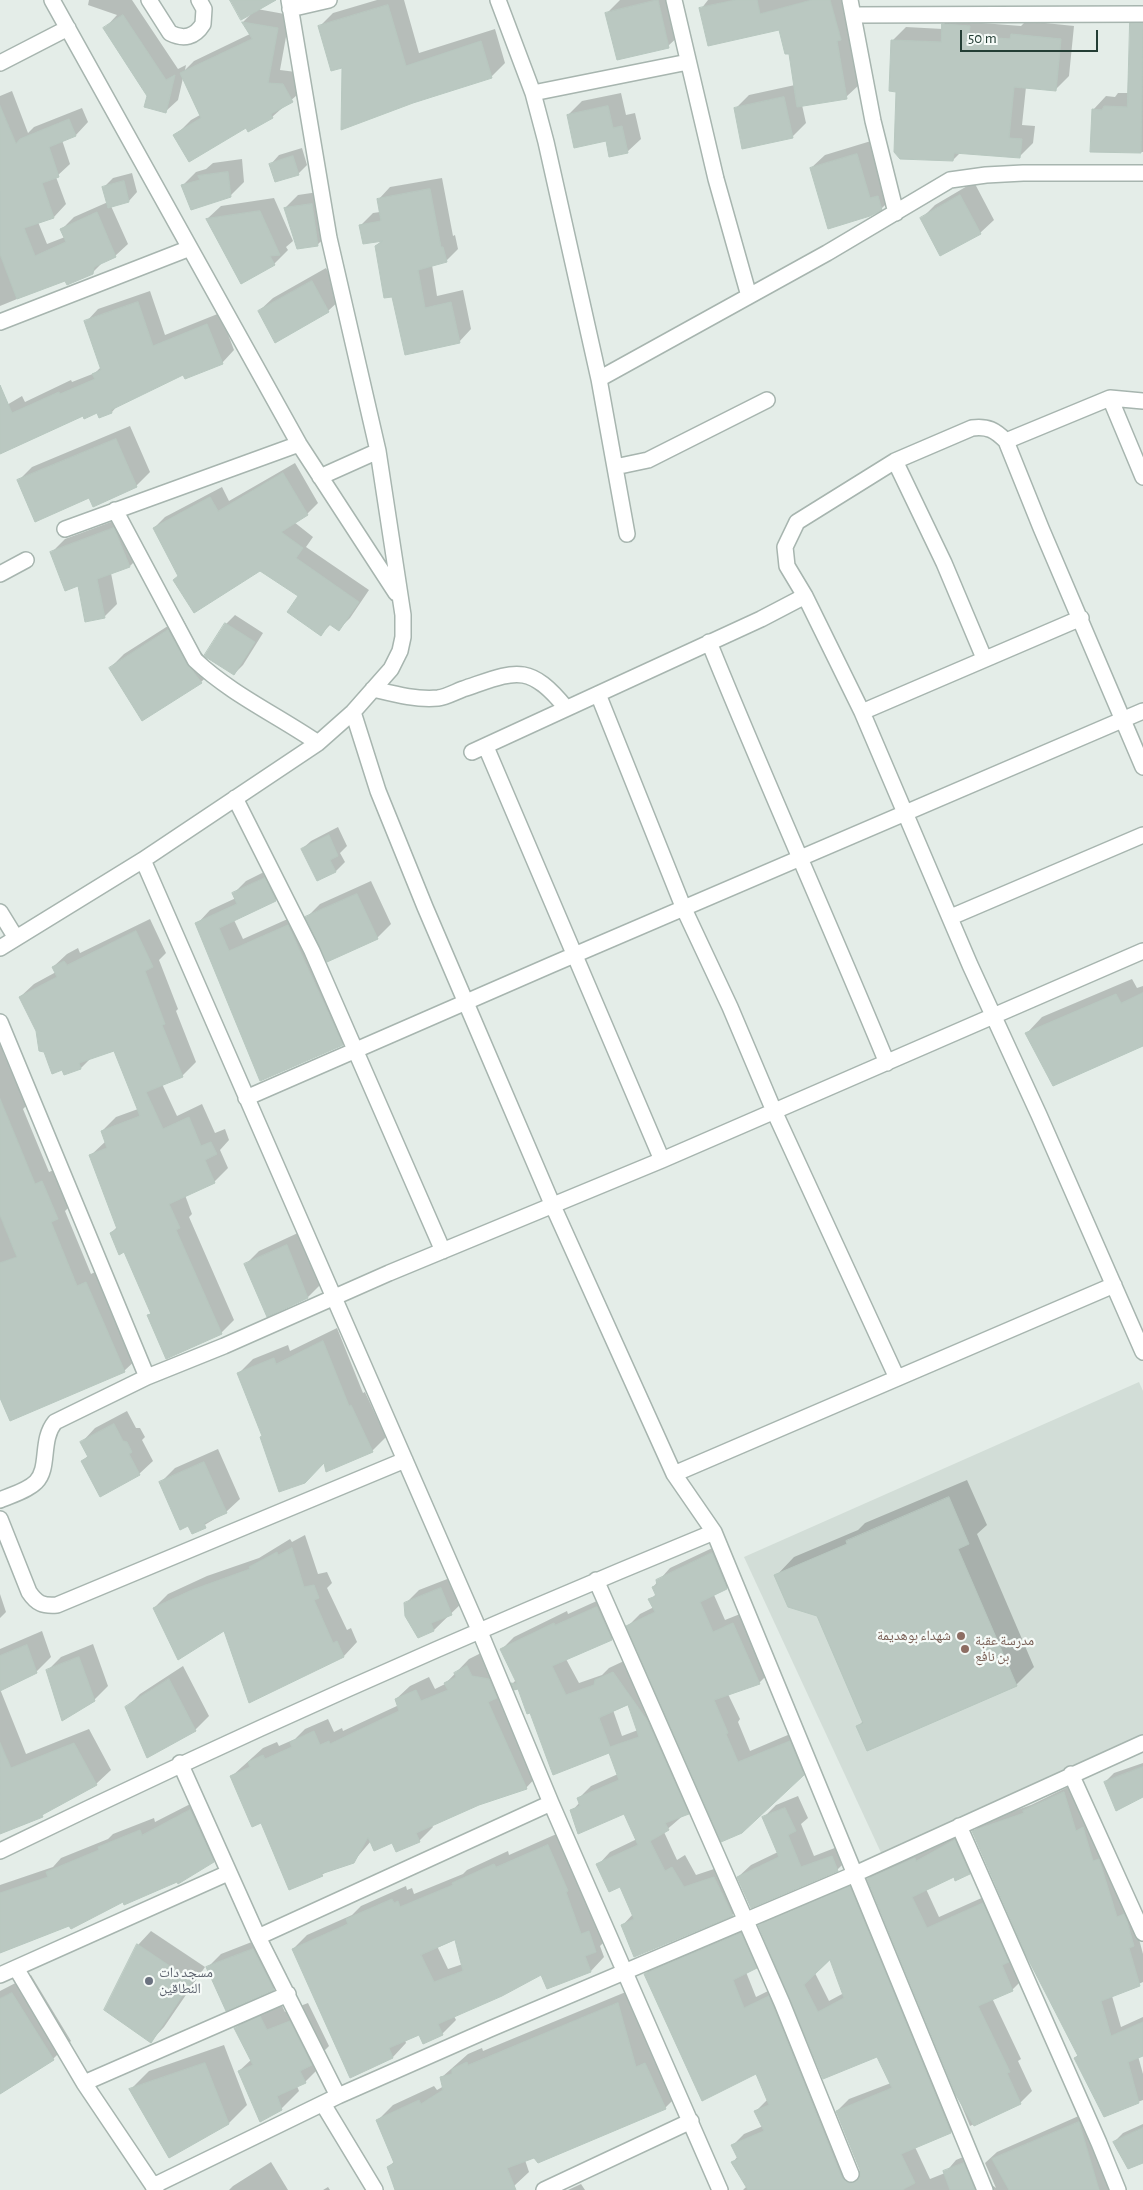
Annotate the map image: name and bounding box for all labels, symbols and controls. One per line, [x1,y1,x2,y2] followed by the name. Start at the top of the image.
[963,20,1100,52] scale bar
[968,31,997,46] text: 50 m
[877,1628,951,1644] place label: شهداء بوهديمة
[955,1630,967,1642] marker: شهداء بوهديمة
[975,1633,1034,1665] place label: مدرسة عقبة بن نافع
[959,1643,971,1655] marker: مدرسة عقبة بن نافع
[159,1965,213,1998] place label: مسجد دات النطاقين
[143,1975,155,1987] marker: مسجد دات النطاقين

